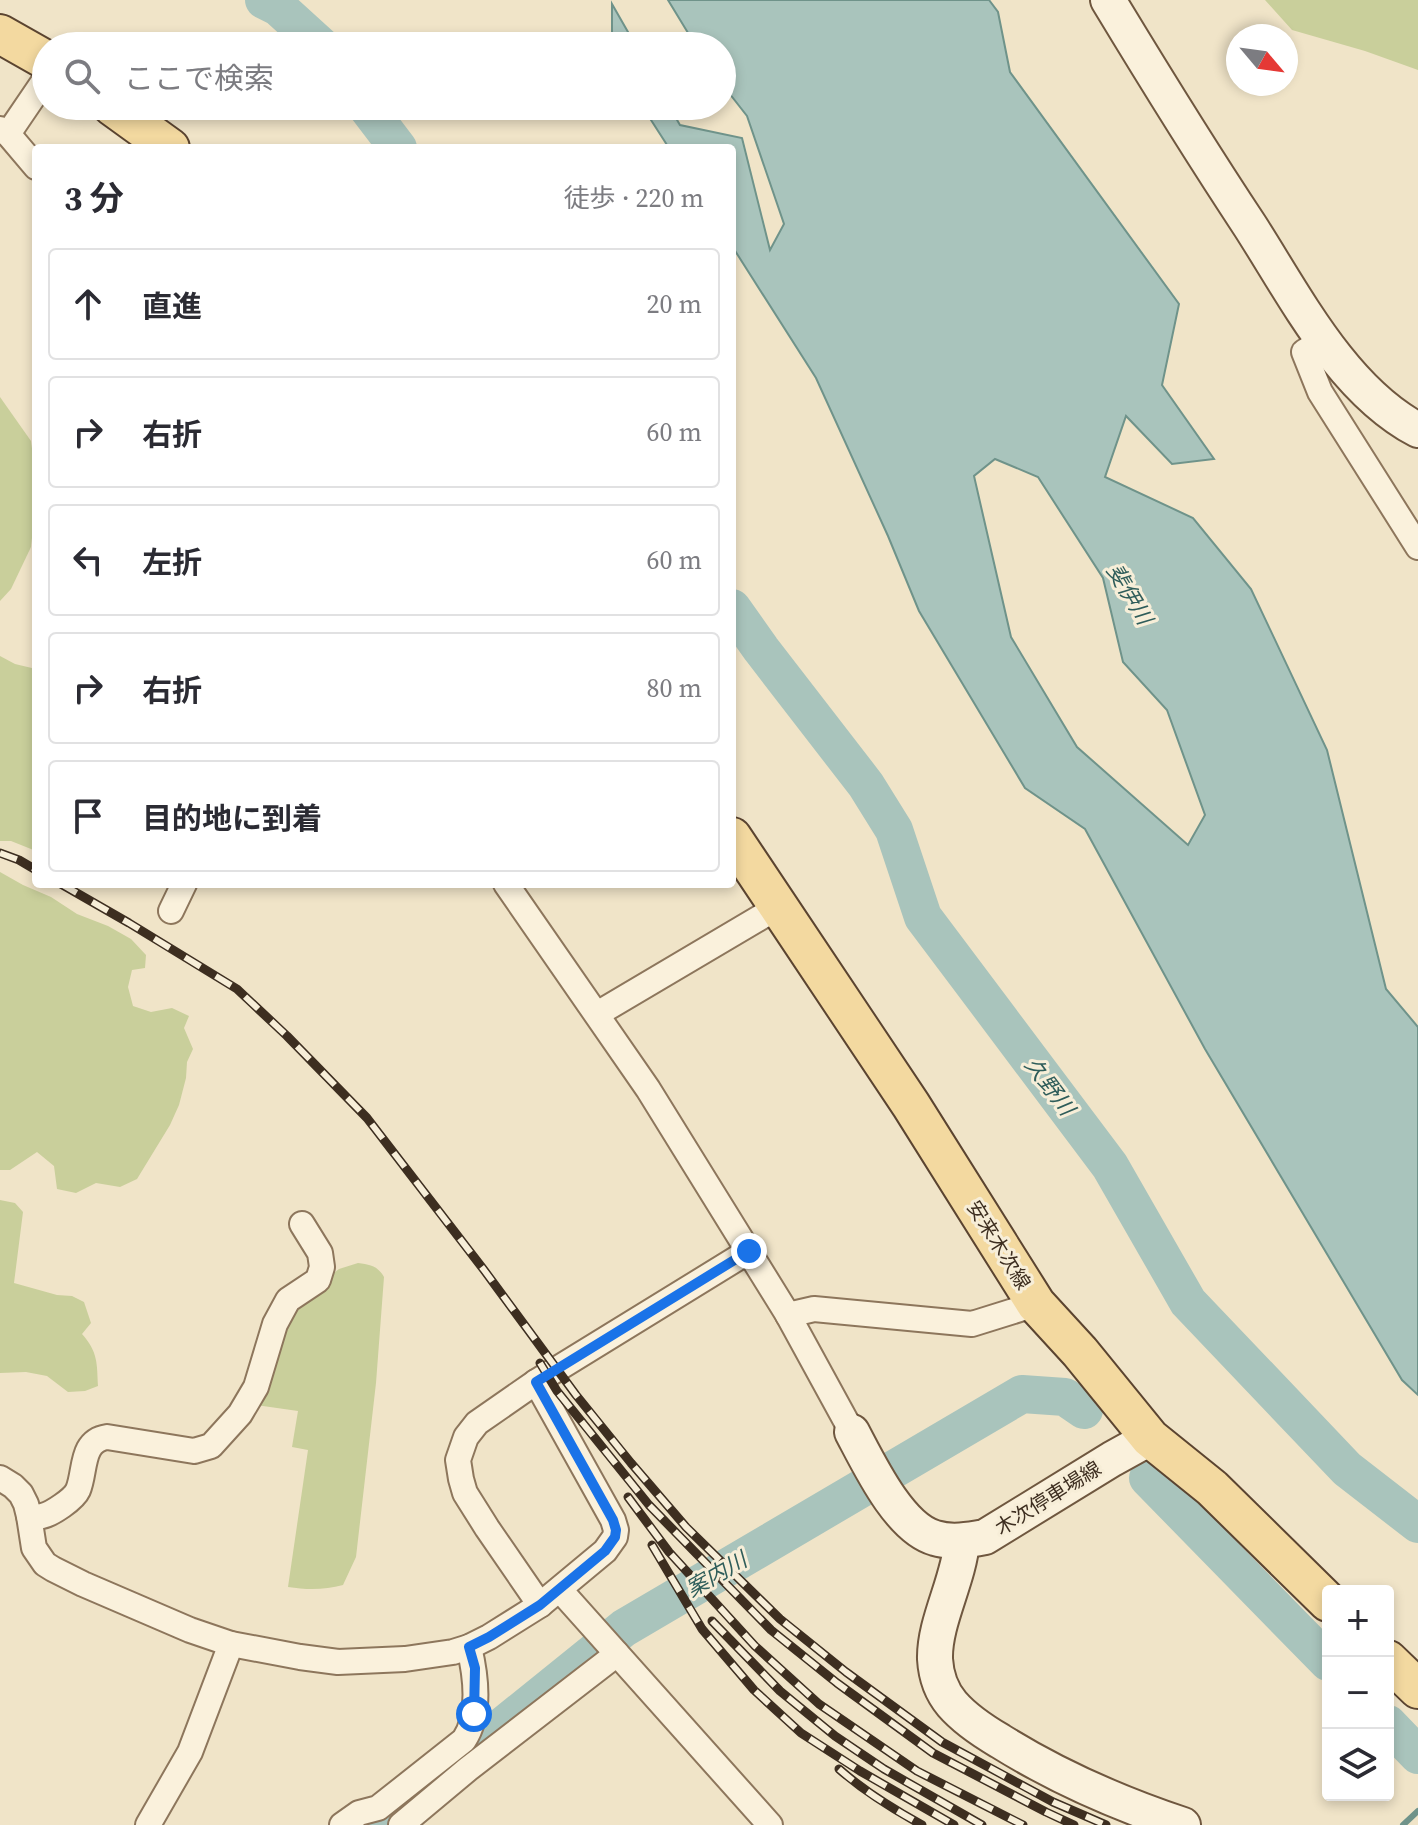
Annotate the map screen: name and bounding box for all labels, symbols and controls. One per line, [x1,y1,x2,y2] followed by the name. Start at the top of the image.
[1226,24,1298,96] north arrow
[32,32,736,120] search box
[60,54,104,98] icon: search
[124,58,274,99] text: ここで検索
[64,175,124,221] text: 3 分
[564,180,704,216] text: 徒歩 · 220 m
[66,282,110,326] icon: ahead
[142,286,202,327] text: 直進
[647,286,702,322] text: 20 m
[66,410,110,454] icon: right
[142,414,202,455] text: 右折
[647,414,702,450] text: 60 m
[66,538,110,582] icon: left
[142,542,202,583] text: 左折
[647,542,702,578] text: 60 m
[1100,558,1161,632] water label: 斐伊川
[66,666,110,710] icon: right
[142,670,202,711] text: 右折
[647,670,702,706] text: 80 m
[66,794,110,838] icon: arrive
[142,798,322,839] text: 目的地に到着
[1018,1051,1083,1123] water label: 久野川
[961,1195,1037,1295] street label: 安来木次線
[731,1233,767,1269] route end
[990,1454,1106,1542] street label: 木次停車場線
[680,1544,754,1603] water label: 案内川
[1322,1585,1394,1801] map controls
[1322,1585,1394,1657] button: +
[1322,1657,1394,1729] button: −
[456,1696,492,1732] route start
[1322,1729,1394,1801] button: layers

